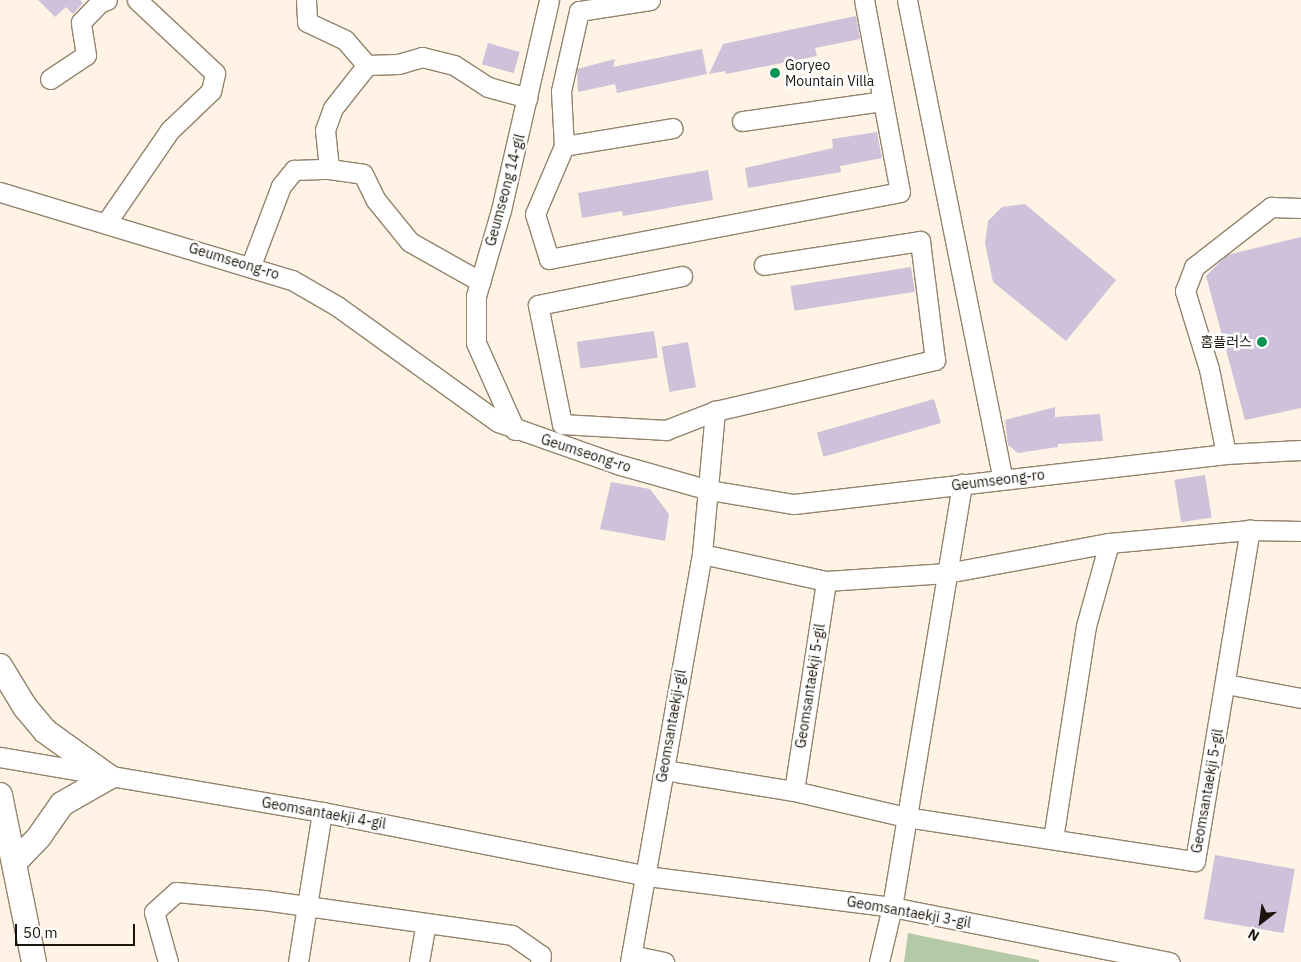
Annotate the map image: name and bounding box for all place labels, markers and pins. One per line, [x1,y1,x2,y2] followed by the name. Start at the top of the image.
[785,57,874,90] place label: Goryeo Mountain Villa
[769,67,781,79] marker: Goryeo Mountain Villa
[1200,334,1252,350] place label: 홈플러스
[1256,336,1268,348] marker: 홈플러스

